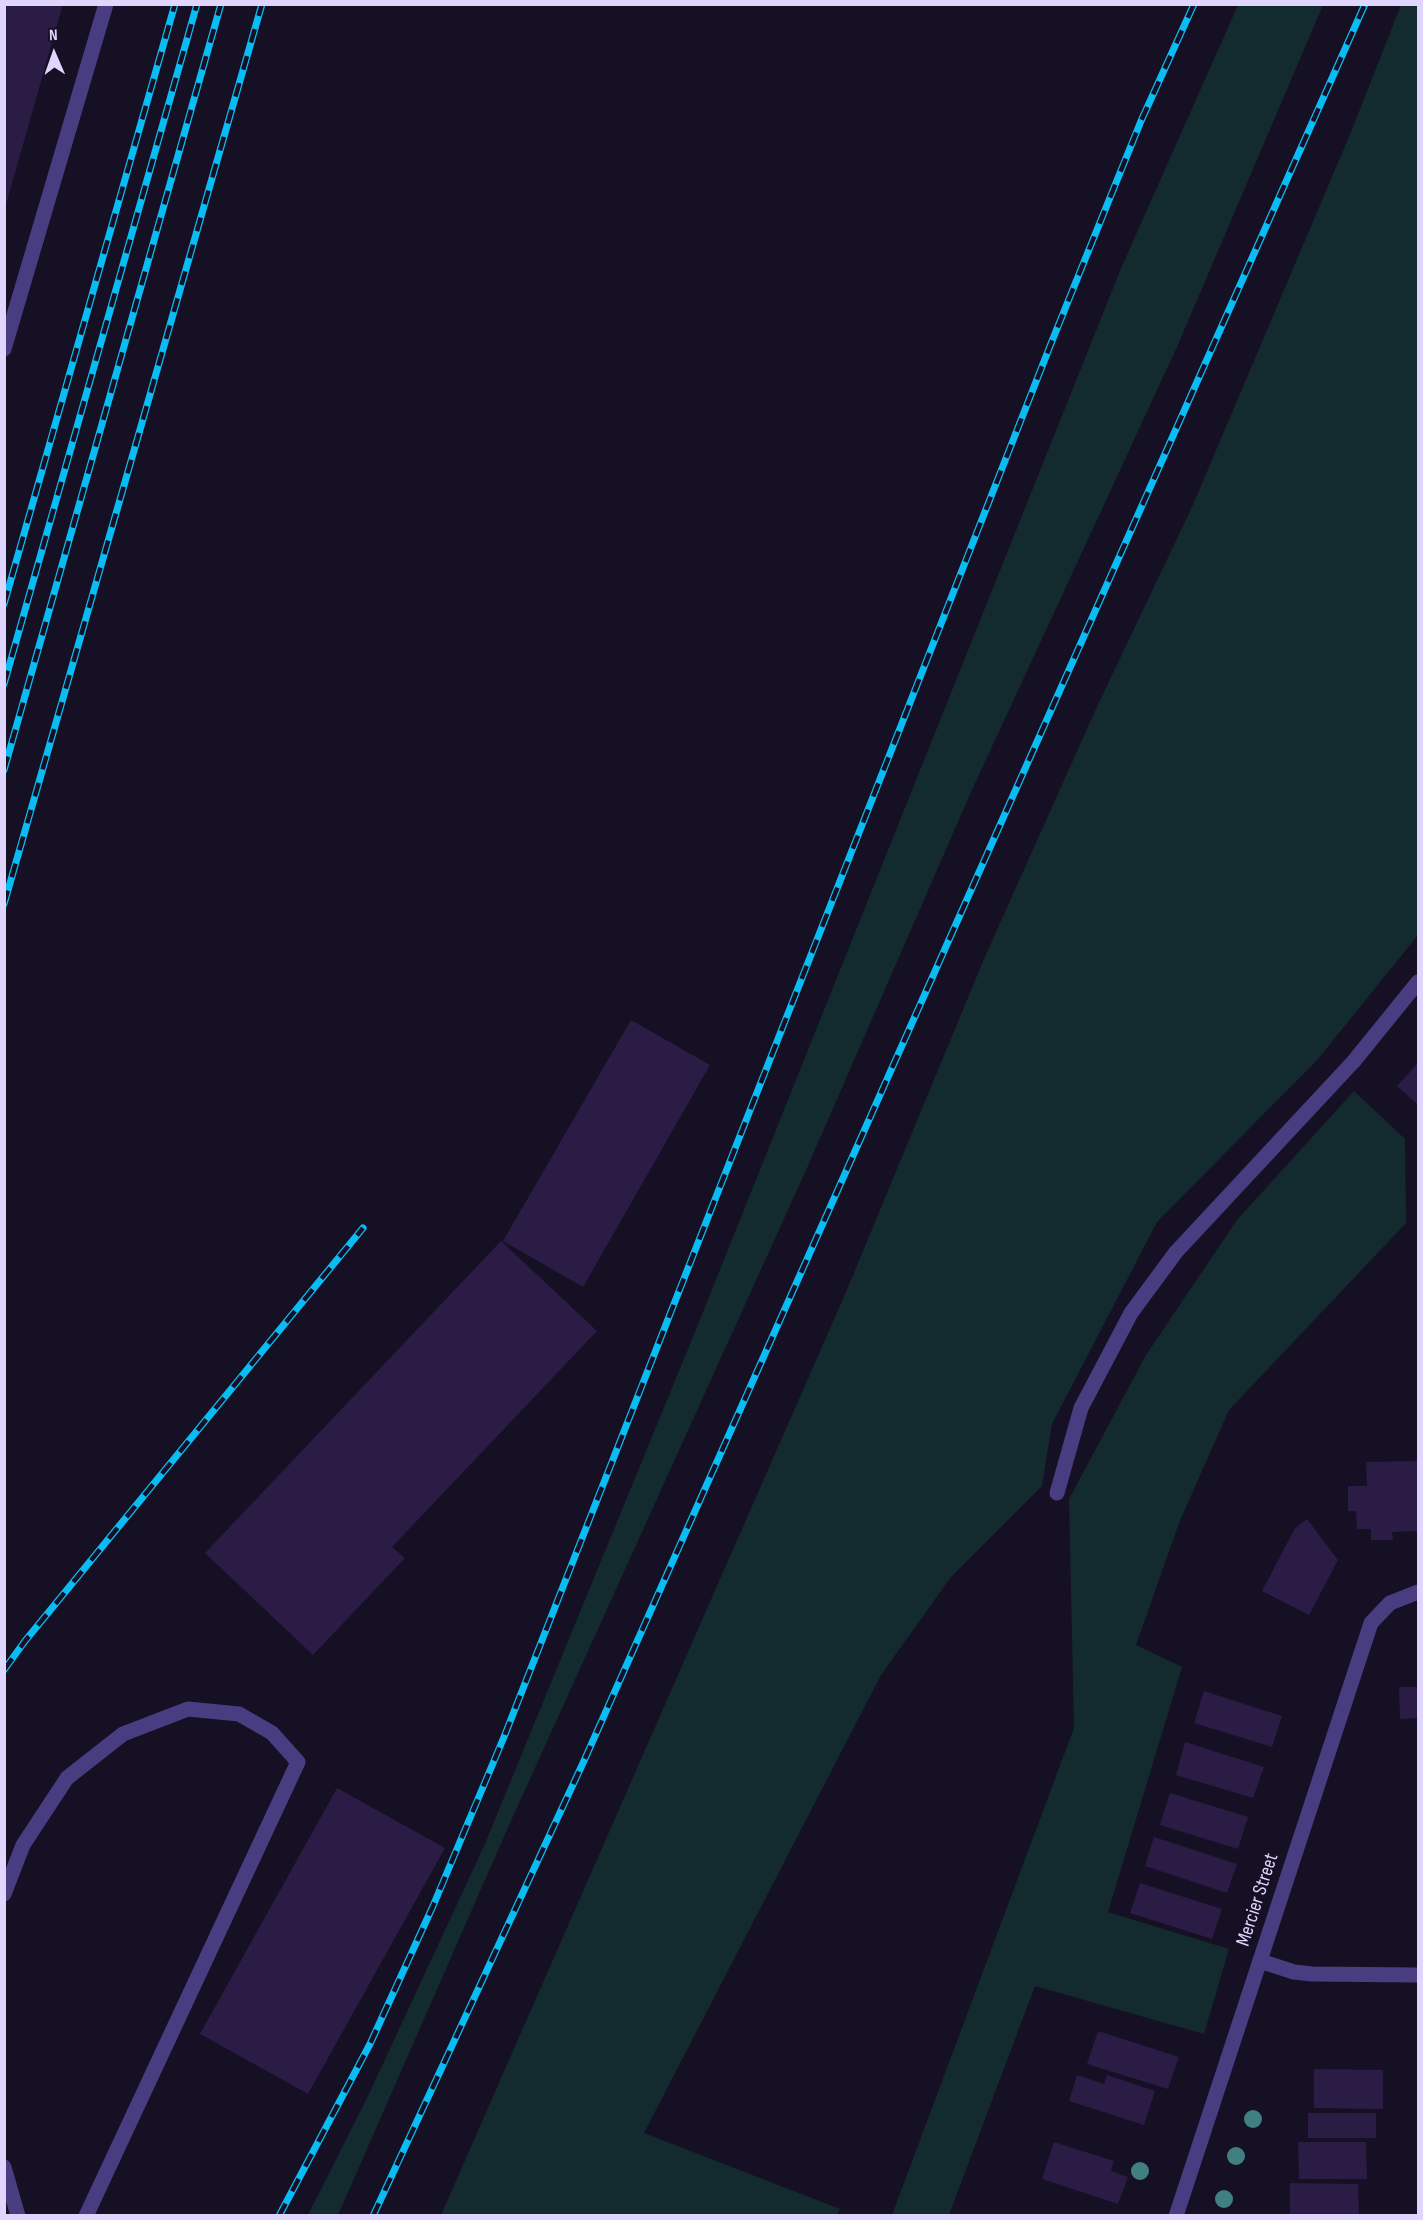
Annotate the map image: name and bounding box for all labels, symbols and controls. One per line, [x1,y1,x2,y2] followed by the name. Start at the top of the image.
[24,24,84,84] north arrow
[49,26,58,45] text: N
[1232,1851,1284,1949] street label: Mercier Street

